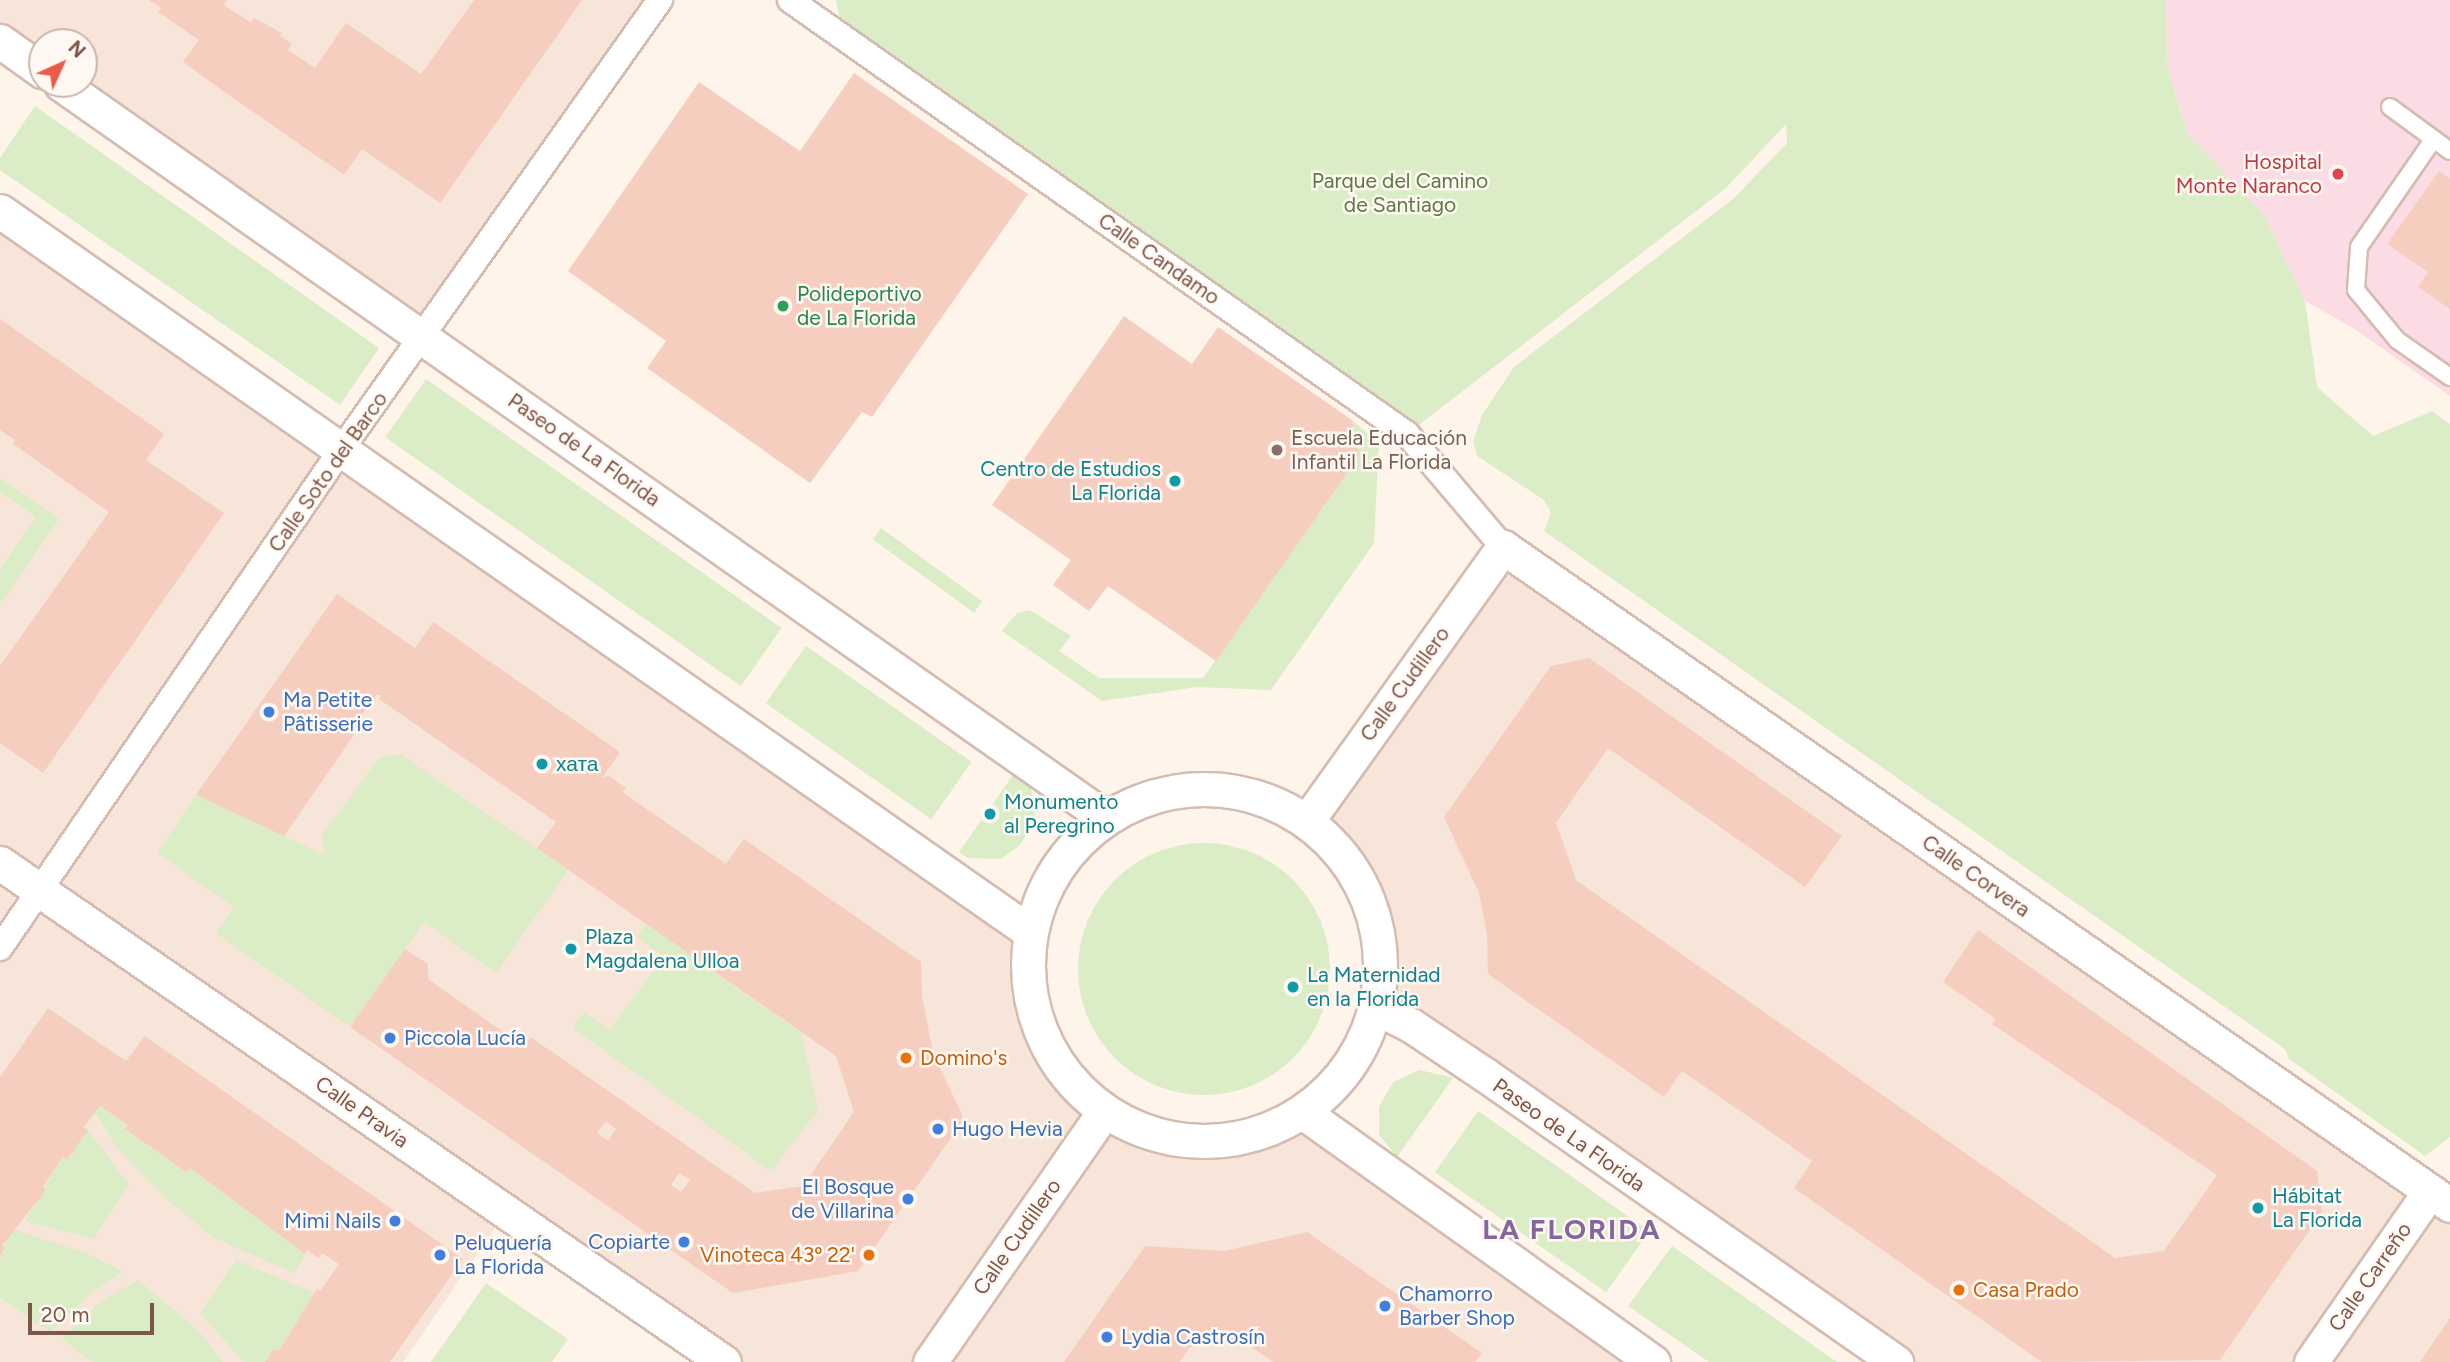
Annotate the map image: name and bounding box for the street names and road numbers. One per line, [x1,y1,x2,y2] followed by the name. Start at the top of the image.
[1093,208,1225,310] street label: Calle Candamo
[263,387,393,557] street label: Calle Soto del Barco
[503,388,665,512] street label: Paseo de La Florida
[1355,622,1455,746] street label: Calle Cudillero
[1917,830,2035,922] street label: Calle Corvera
[311,1071,413,1153] street label: Calle Pravia
[1488,1073,1650,1197] street label: Paseo de La Florida
[968,1174,1066,1300] street label: Calle Cudillero
[2323,1218,2417,1336] street label: Calle Carreño

